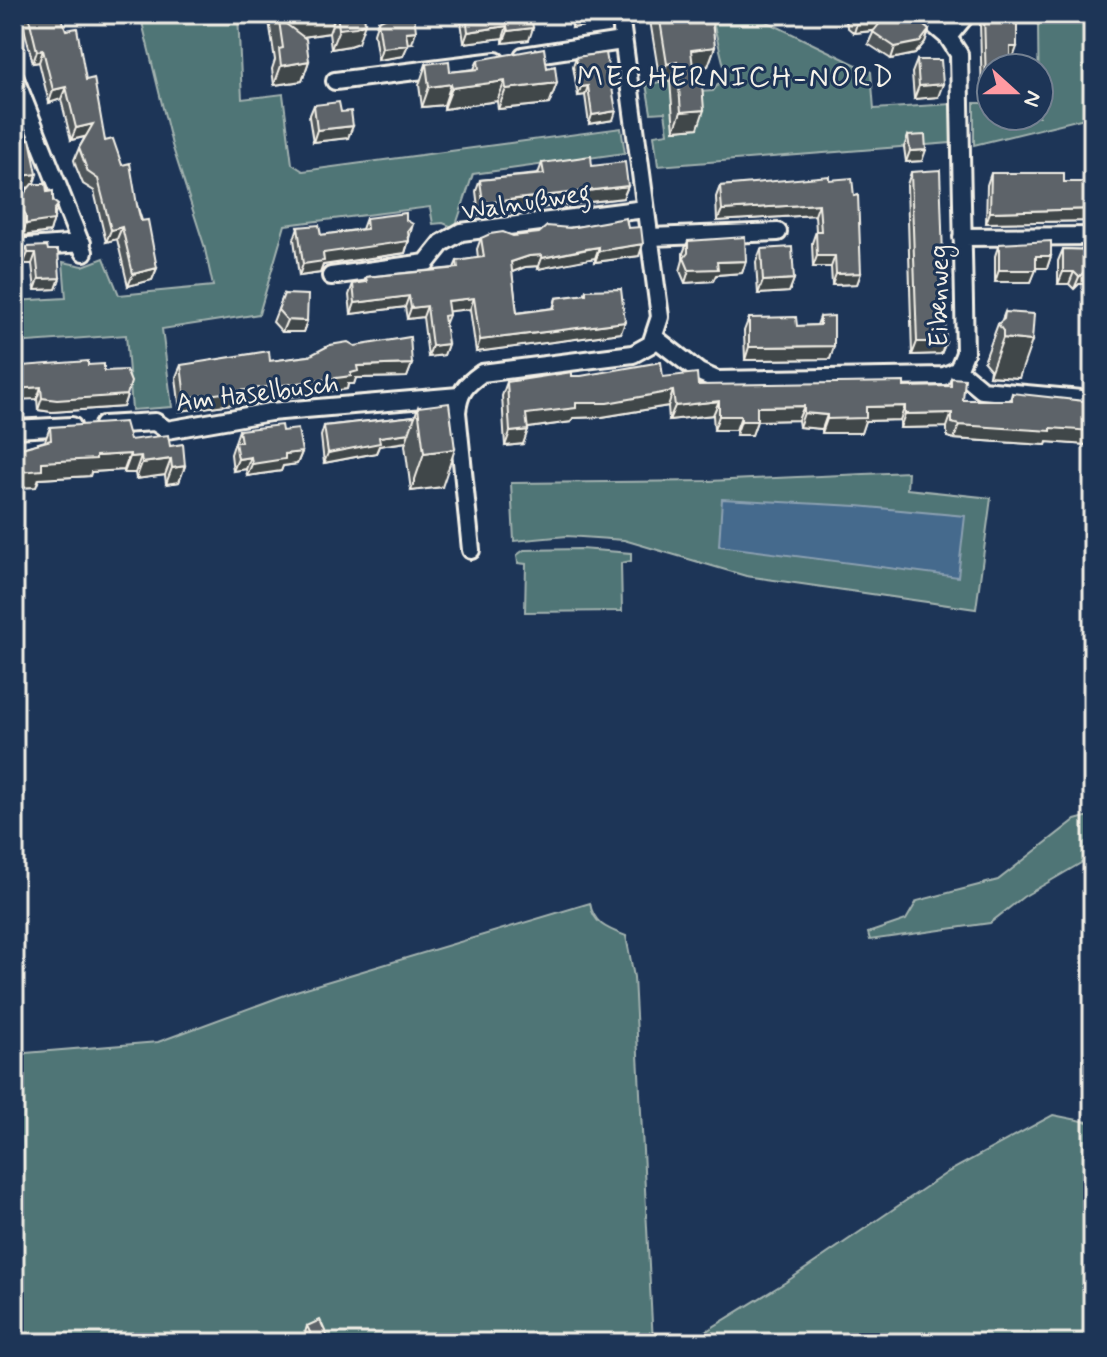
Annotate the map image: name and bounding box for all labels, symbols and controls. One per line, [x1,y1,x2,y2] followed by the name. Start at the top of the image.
[975,52,1055,132] north arrow
[577,58,895,97] district label: MECHERNICH-NORD
[1016,87,1048,110] text: N
[459,176,594,233] street label: Walnußweg
[923,245,959,347] street label: Eibenweg
[174,367,341,421] street label: Am Haselbusch

